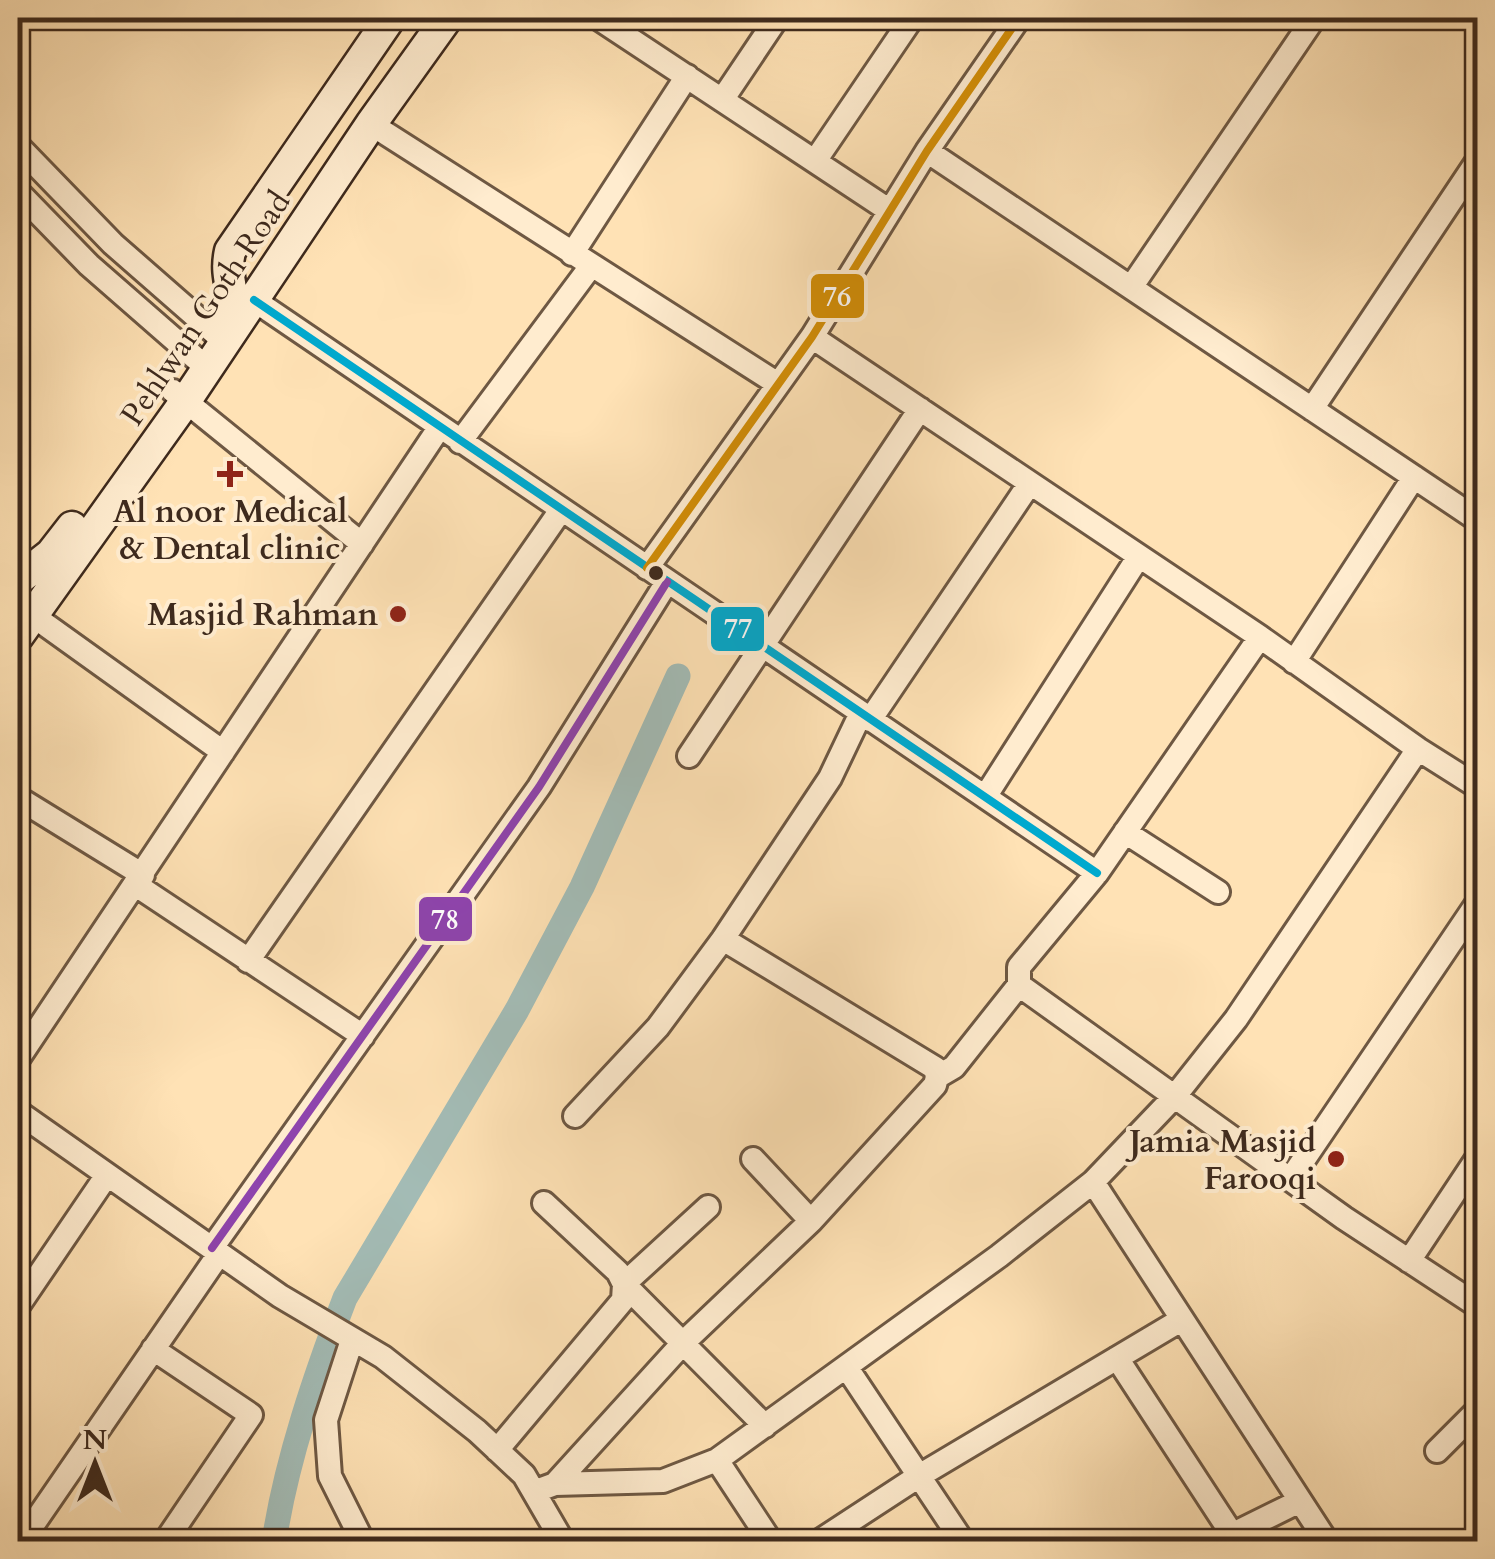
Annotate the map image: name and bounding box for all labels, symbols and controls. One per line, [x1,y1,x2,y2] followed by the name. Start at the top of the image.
[111,182,301,435] street label: Pehlwan Goth Road
[809,272,866,320] line badge: 76
[823,278,851,316] text: 76
[217,461,243,487] marker: Al noor Medical & Dental clinic
[113,490,347,571] place label: Al noor Medical & Dental clinic
[646,563,666,583] unlabelled marker
[147,593,378,637] place label: Masjid Rahman
[387,603,409,625] marker: Masjid Rahman
[709,605,766,653] line badge: 77
[724,610,752,648] text: 77
[417,895,474,943] line badge: 78
[431,901,459,939] text: 78
[1125,1120,1316,1201] place label: Jamia Masjid Farooqi
[1325,1148,1347,1170] marker: Jamia Masjid Farooqi
[45,1414,145,1514] north arrow
[83,1421,107,1459] text: N

